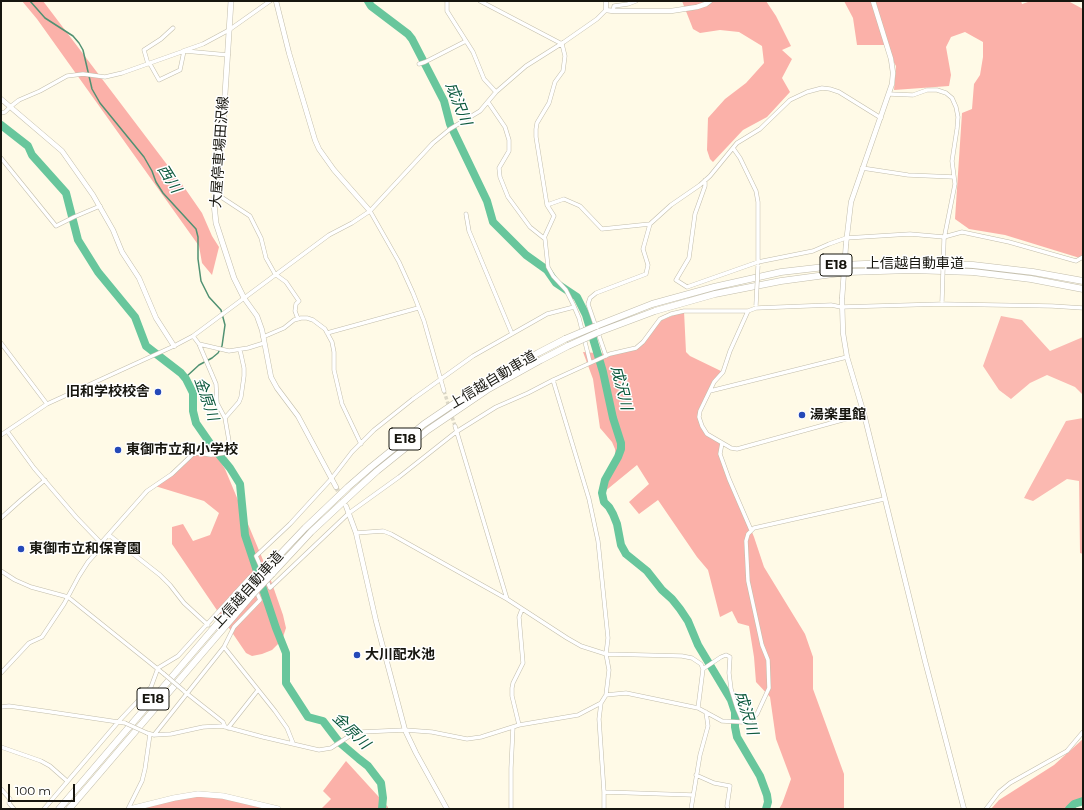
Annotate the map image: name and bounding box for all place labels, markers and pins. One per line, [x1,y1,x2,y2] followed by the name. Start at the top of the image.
[66,384,150,400] place label: 旧和学校校舎
[153,387,163,397] marker: 旧和学校校舎
[810,407,866,423] place label: 湯楽里館
[797,410,807,420] marker: 湯楽里館
[126,442,238,458] place label: 東御市立和小学校
[113,445,123,455] marker: 東御市立和小学校
[29,541,141,557] place label: 東御市立和保育園
[16,544,26,554] marker: 東御市立和保育園
[365,647,435,663] place label: 大川配水池
[352,650,362,660] marker: 大川配水池

